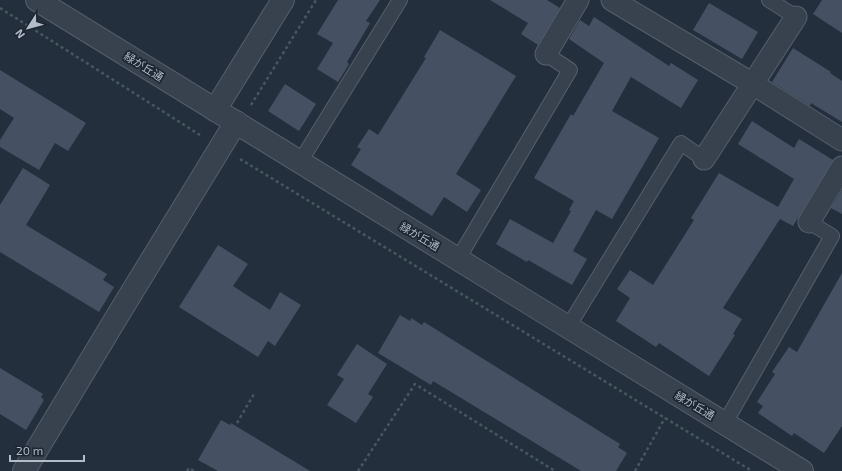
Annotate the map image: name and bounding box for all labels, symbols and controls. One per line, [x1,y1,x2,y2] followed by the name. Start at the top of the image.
[8,8,48,48] north arrow
[12,27,27,41] text: N
[122,49,166,83] street label: 緑が丘通
[398,219,442,253] street label: 緑が丘通
[673,388,717,422] street label: 緑が丘通
[10,437,84,463] scale bar
[16,443,43,457] text: 20 m

